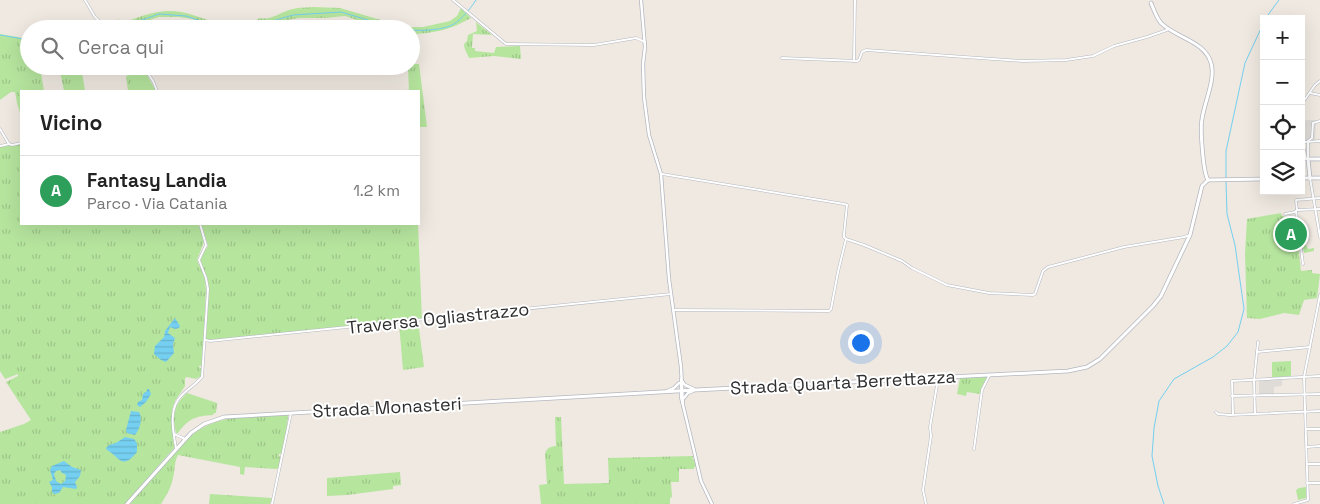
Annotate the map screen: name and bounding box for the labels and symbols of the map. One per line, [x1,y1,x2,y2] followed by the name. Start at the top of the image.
[1275,215,1307,253] pin: A
[346,297,530,339] street label: Traversa Ogliastrazzo
[848,330,874,356] your location
[730,365,956,399] street label: Strada Quarta Berrettazza
[312,392,462,422] street label: Strada Monasteri

